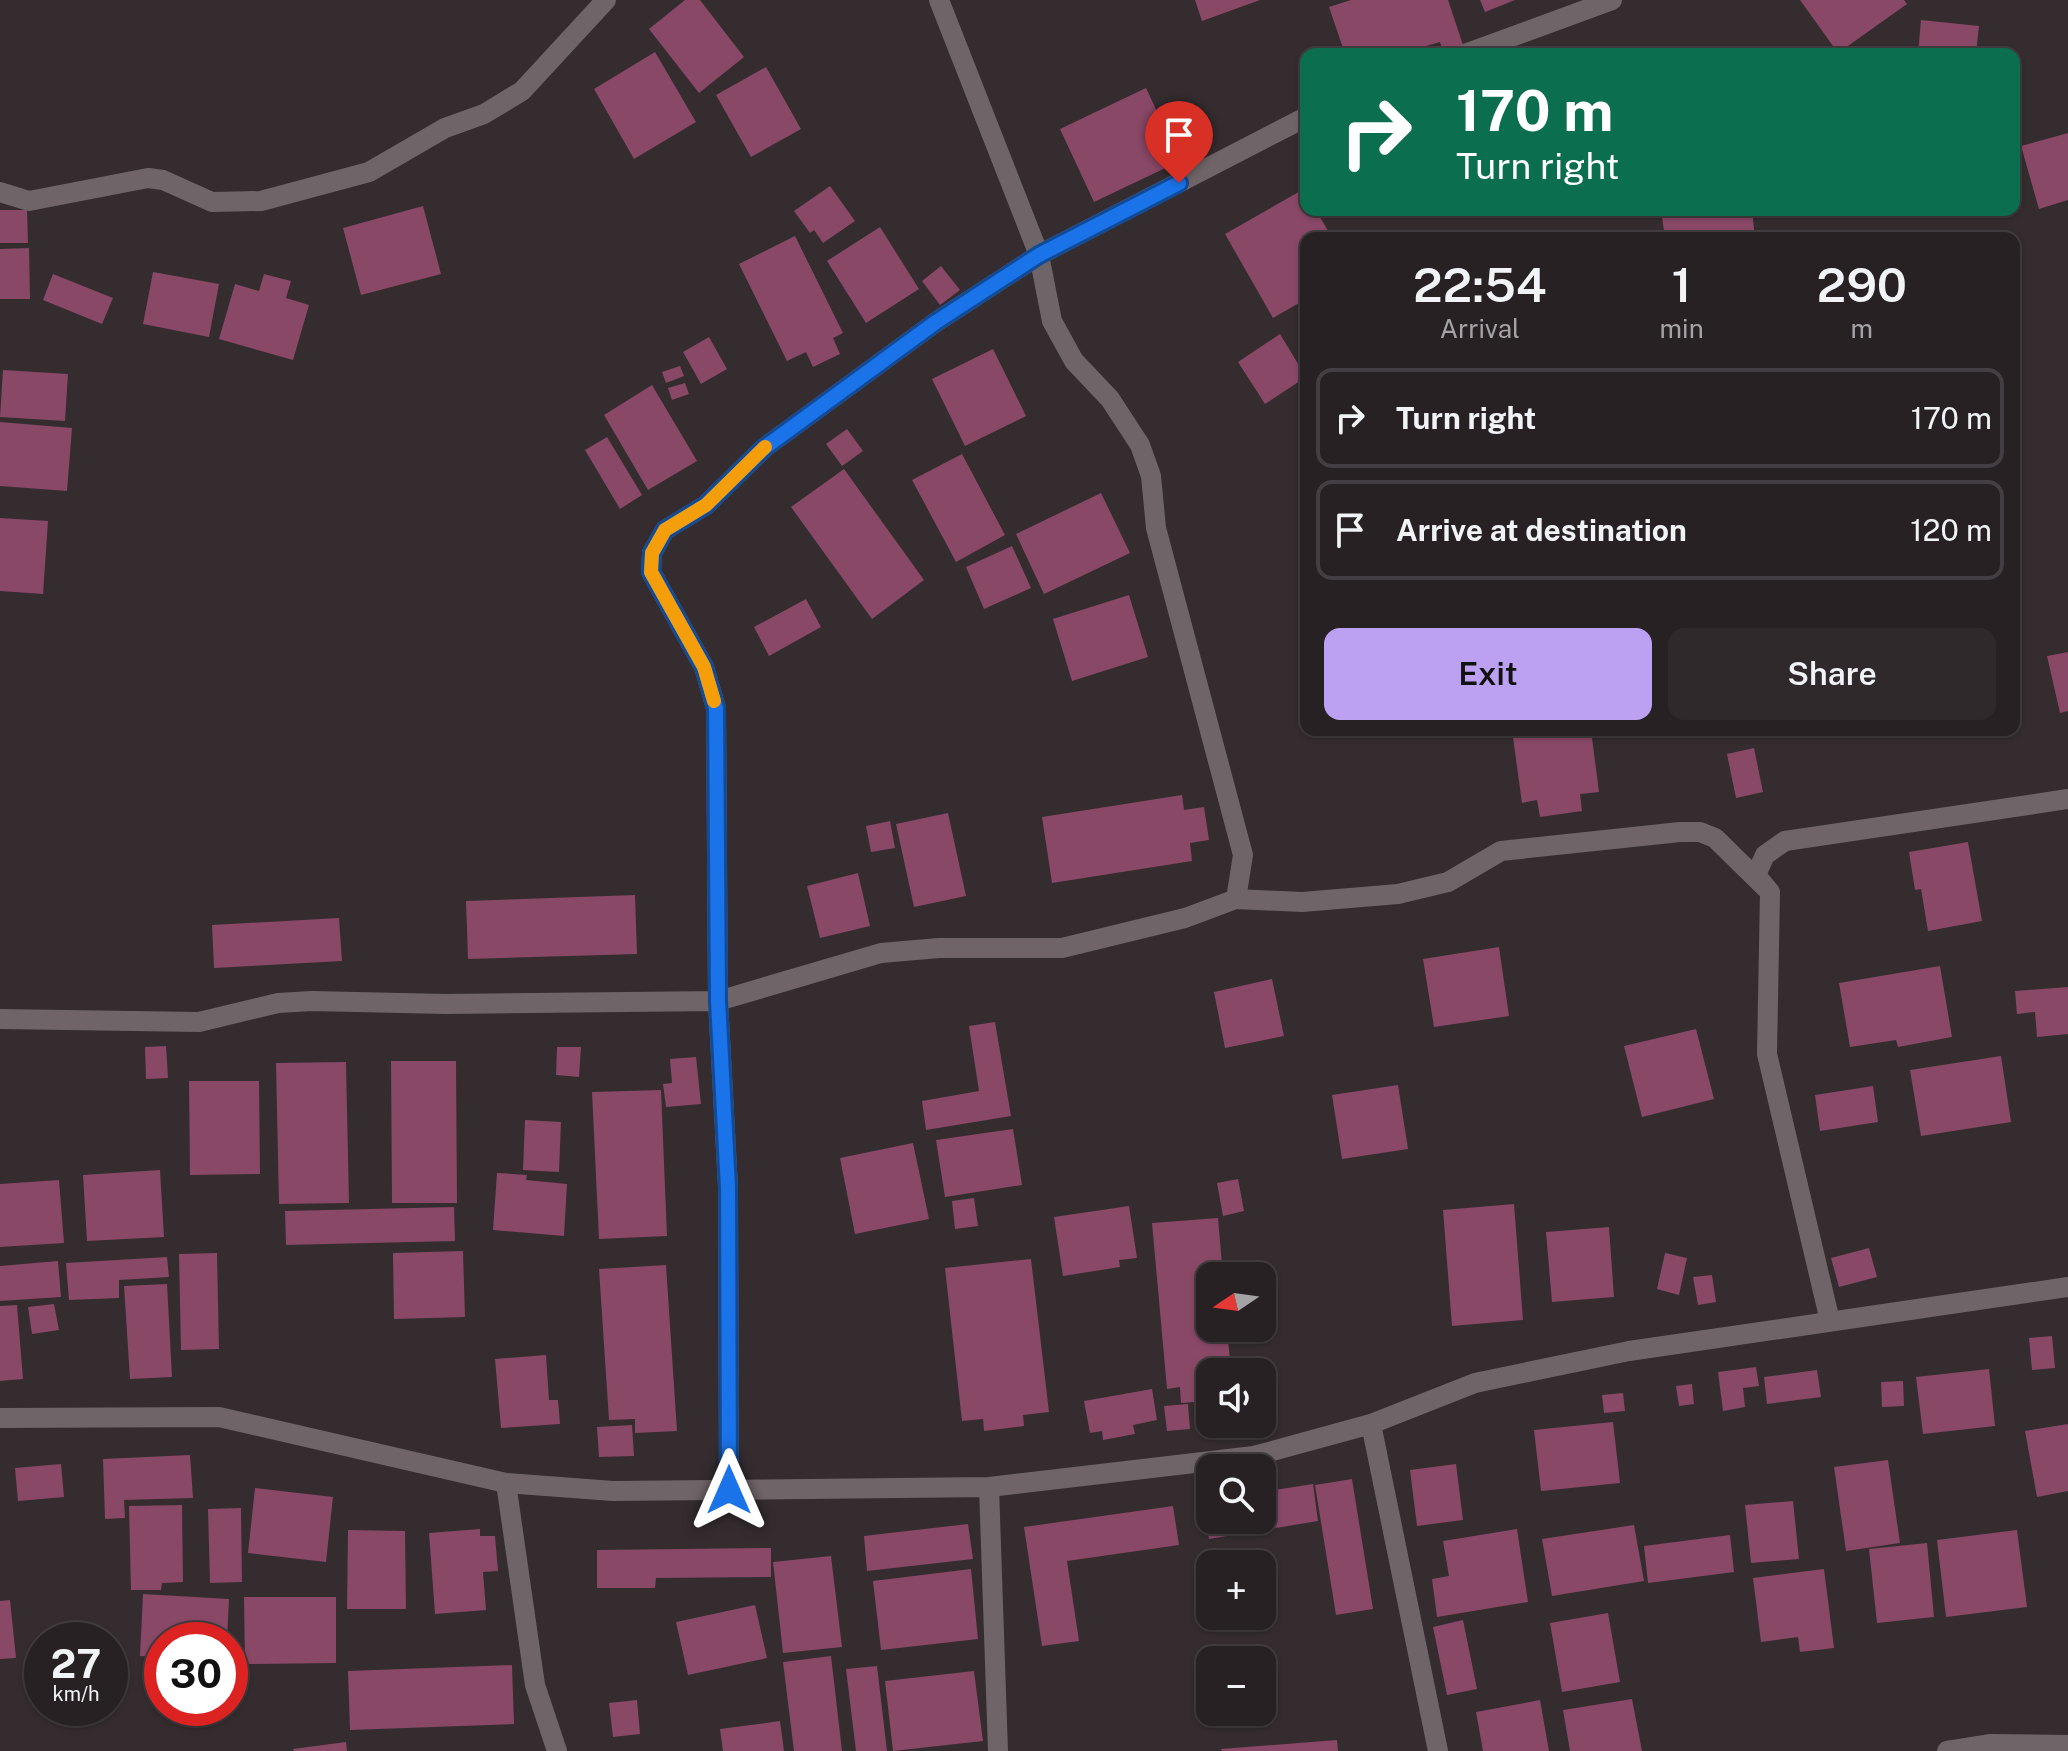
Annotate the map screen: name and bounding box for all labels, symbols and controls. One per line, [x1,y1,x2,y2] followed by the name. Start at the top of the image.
[1456,78,1613,144] text: 170 m
[1324,80,1428,184] icon: right
[1145,101,1213,183] pin
[1157,113,1201,157] icon: arrive
[1456,145,1619,187] text: Turn right
[1413,256,1547,313] text: 22:54
[1672,256,1692,313] text: 1
[1817,256,1907,313] text: 290
[1440,313,1520,344] text: Arrival
[1660,313,1704,344] text: min
[1851,313,1873,344] text: m
[1328,396,1372,440] icon: right
[1396,400,1536,436] text: Turn right
[1911,400,1992,436] text: 170 m
[1328,508,1372,552] icon: arrive
[1396,512,1687,548] text: Arrive at destination
[1910,512,1992,548] text: 120 m
[1324,628,1652,720] button: Exit
[1668,628,1996,720] button: Share
[1196,1262,1276,1342] north arrow
[1196,1262,1276,1726] map controls
[1196,1358,1276,1438] button: sound
[687,1448,771,1532] position arrow
[1196,1454,1276,1534] button: search
[1196,1550,1276,1630] button: +
[144,1622,248,1726] speed limit sign: 30
[51,1640,101,1687] text: 27
[1196,1646,1276,1726] button: −
[52,1682,100,1706] text: km/h

